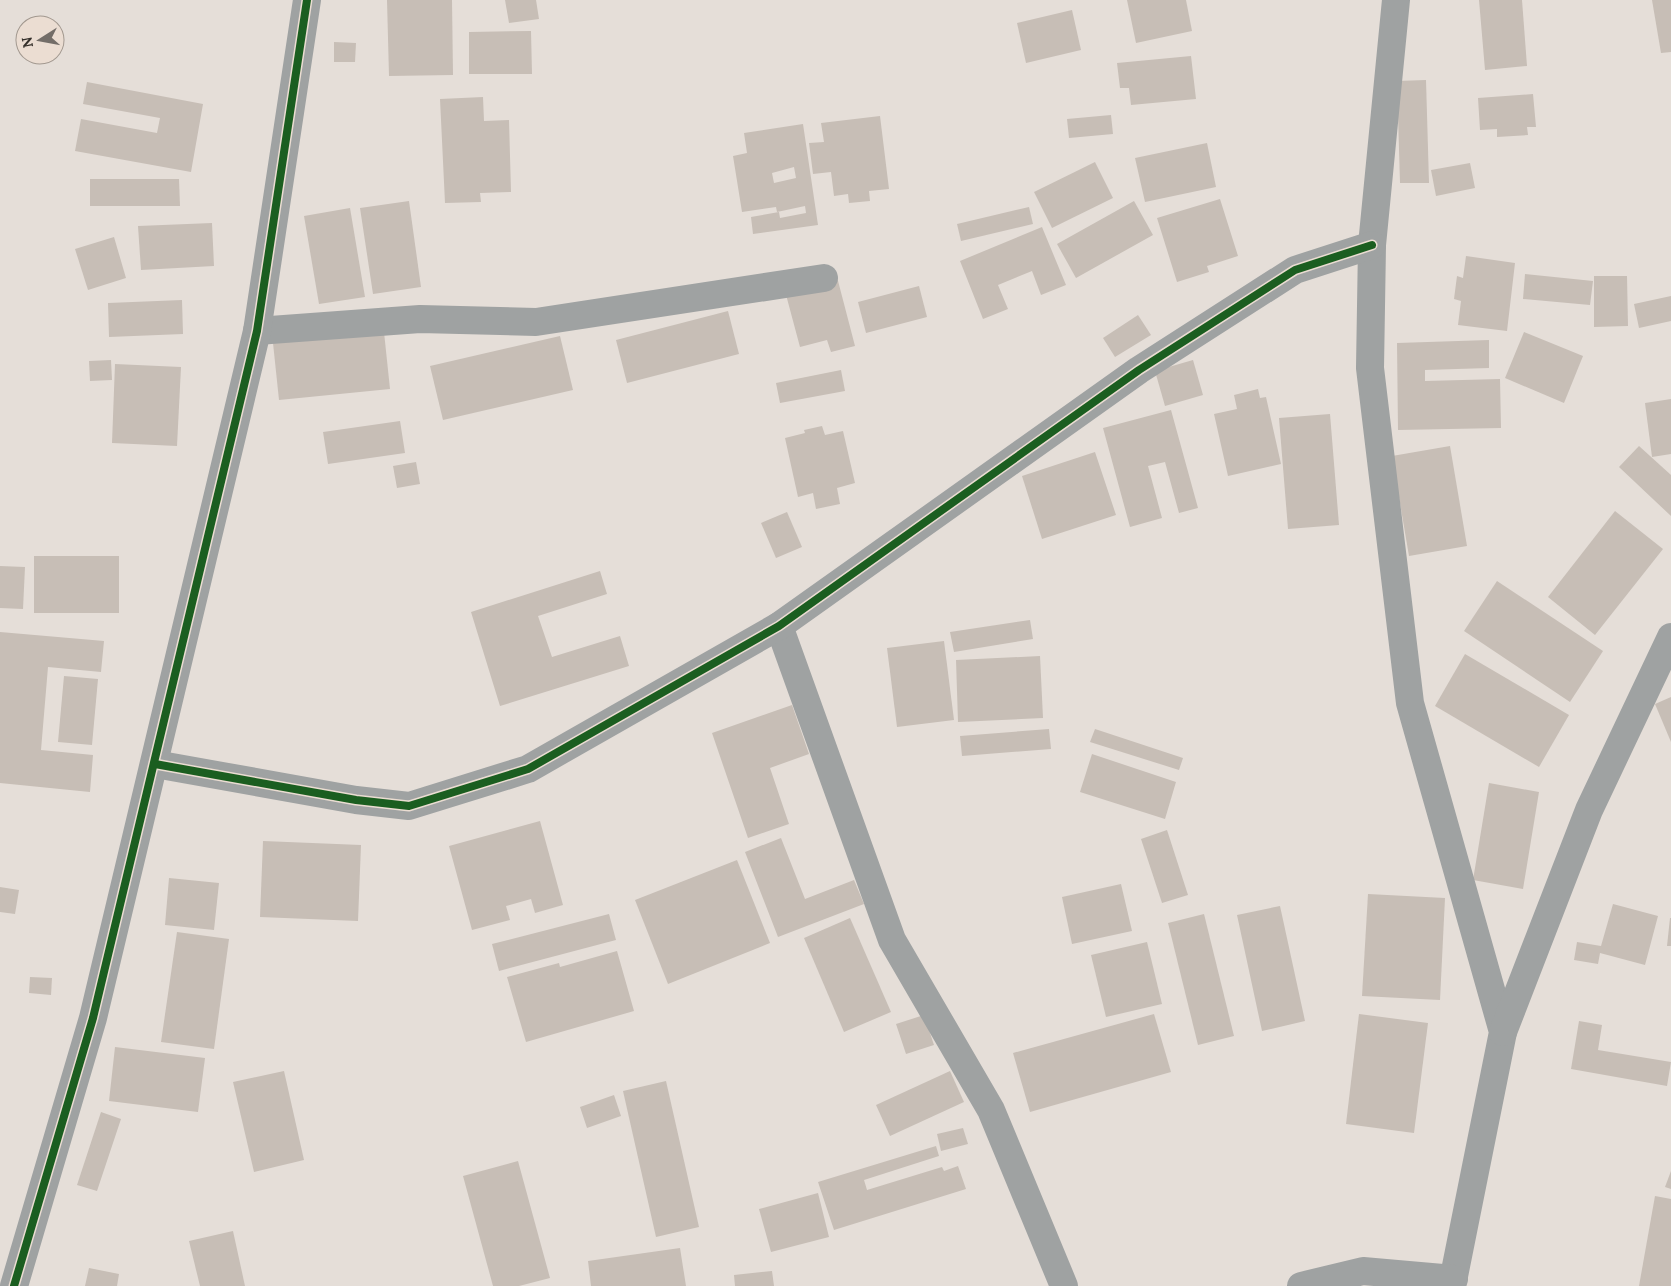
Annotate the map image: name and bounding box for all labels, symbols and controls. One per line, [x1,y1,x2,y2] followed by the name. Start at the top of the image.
[15,15,65,65] north arrow
[17,35,37,50] text: N

